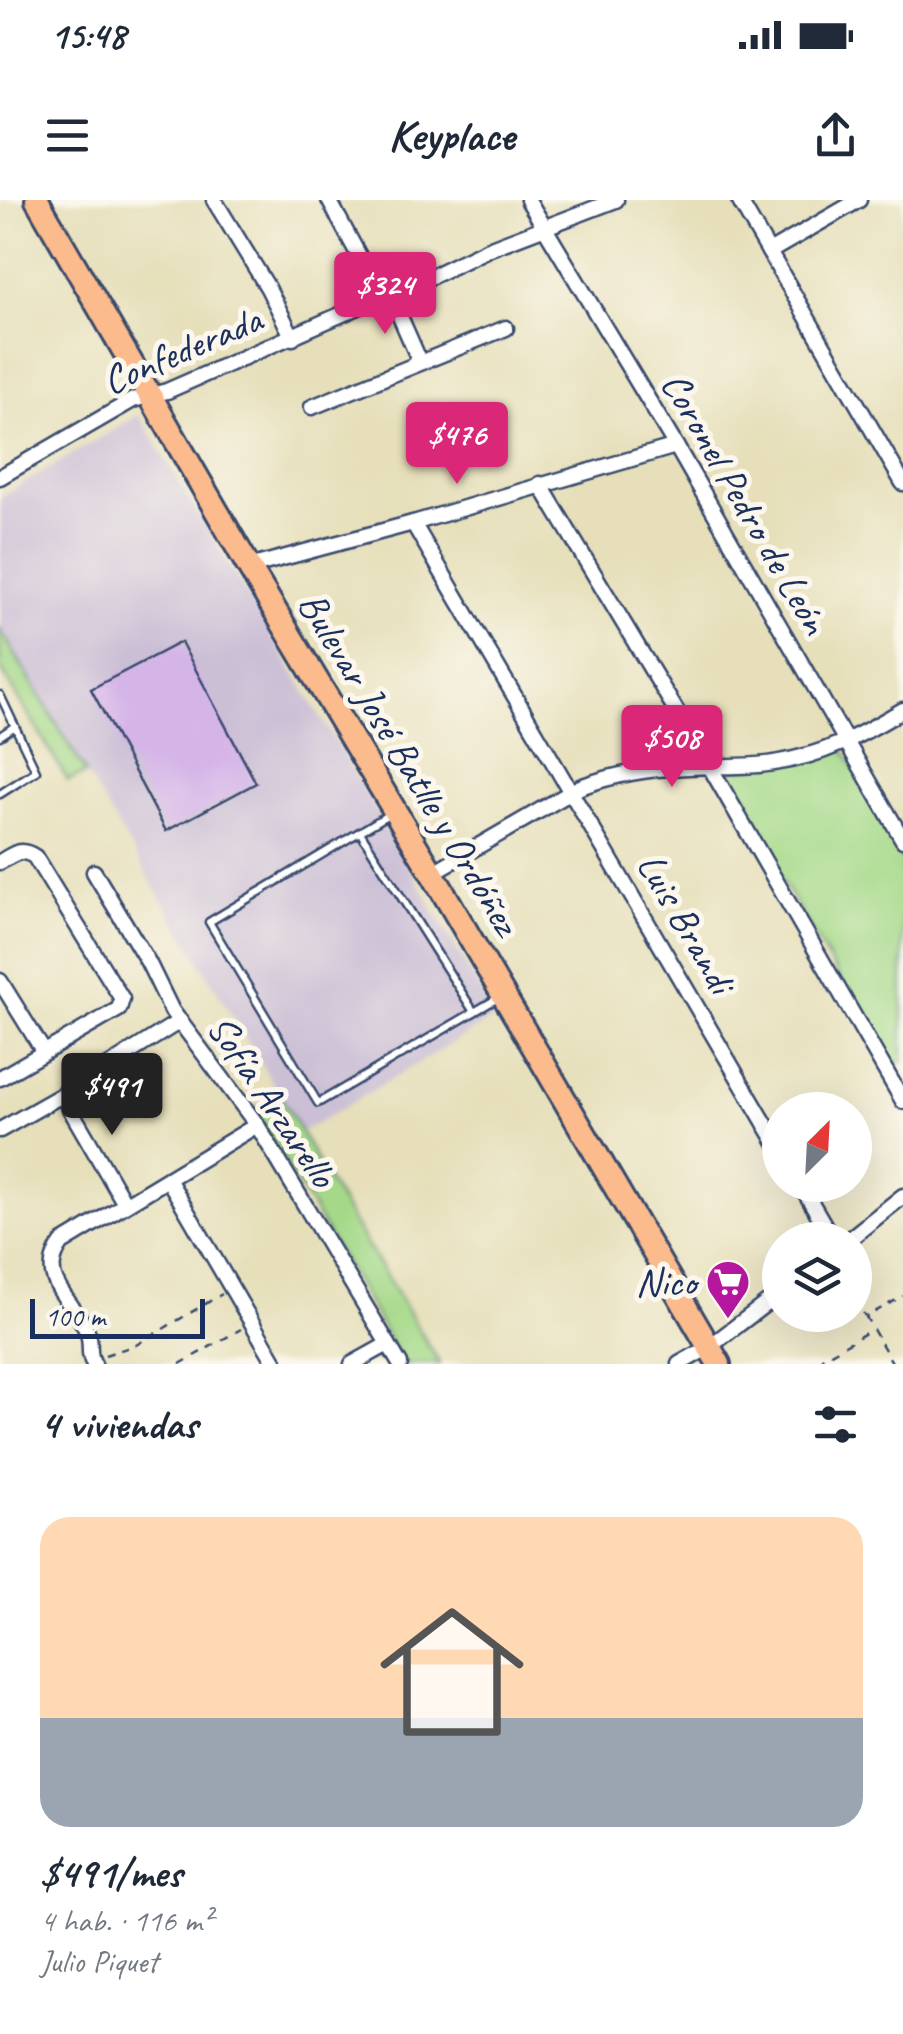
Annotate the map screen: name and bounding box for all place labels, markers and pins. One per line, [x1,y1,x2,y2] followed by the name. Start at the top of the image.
[326,252,444,337] pin: $324
[398,402,516,487] pin: $476
[613,705,731,790] pin: $508
[53,1053,171,1138] pin: $491
[635,1257,700,1307] place label: Nico
[705,1259,751,1320] supermarket icon: Nico

